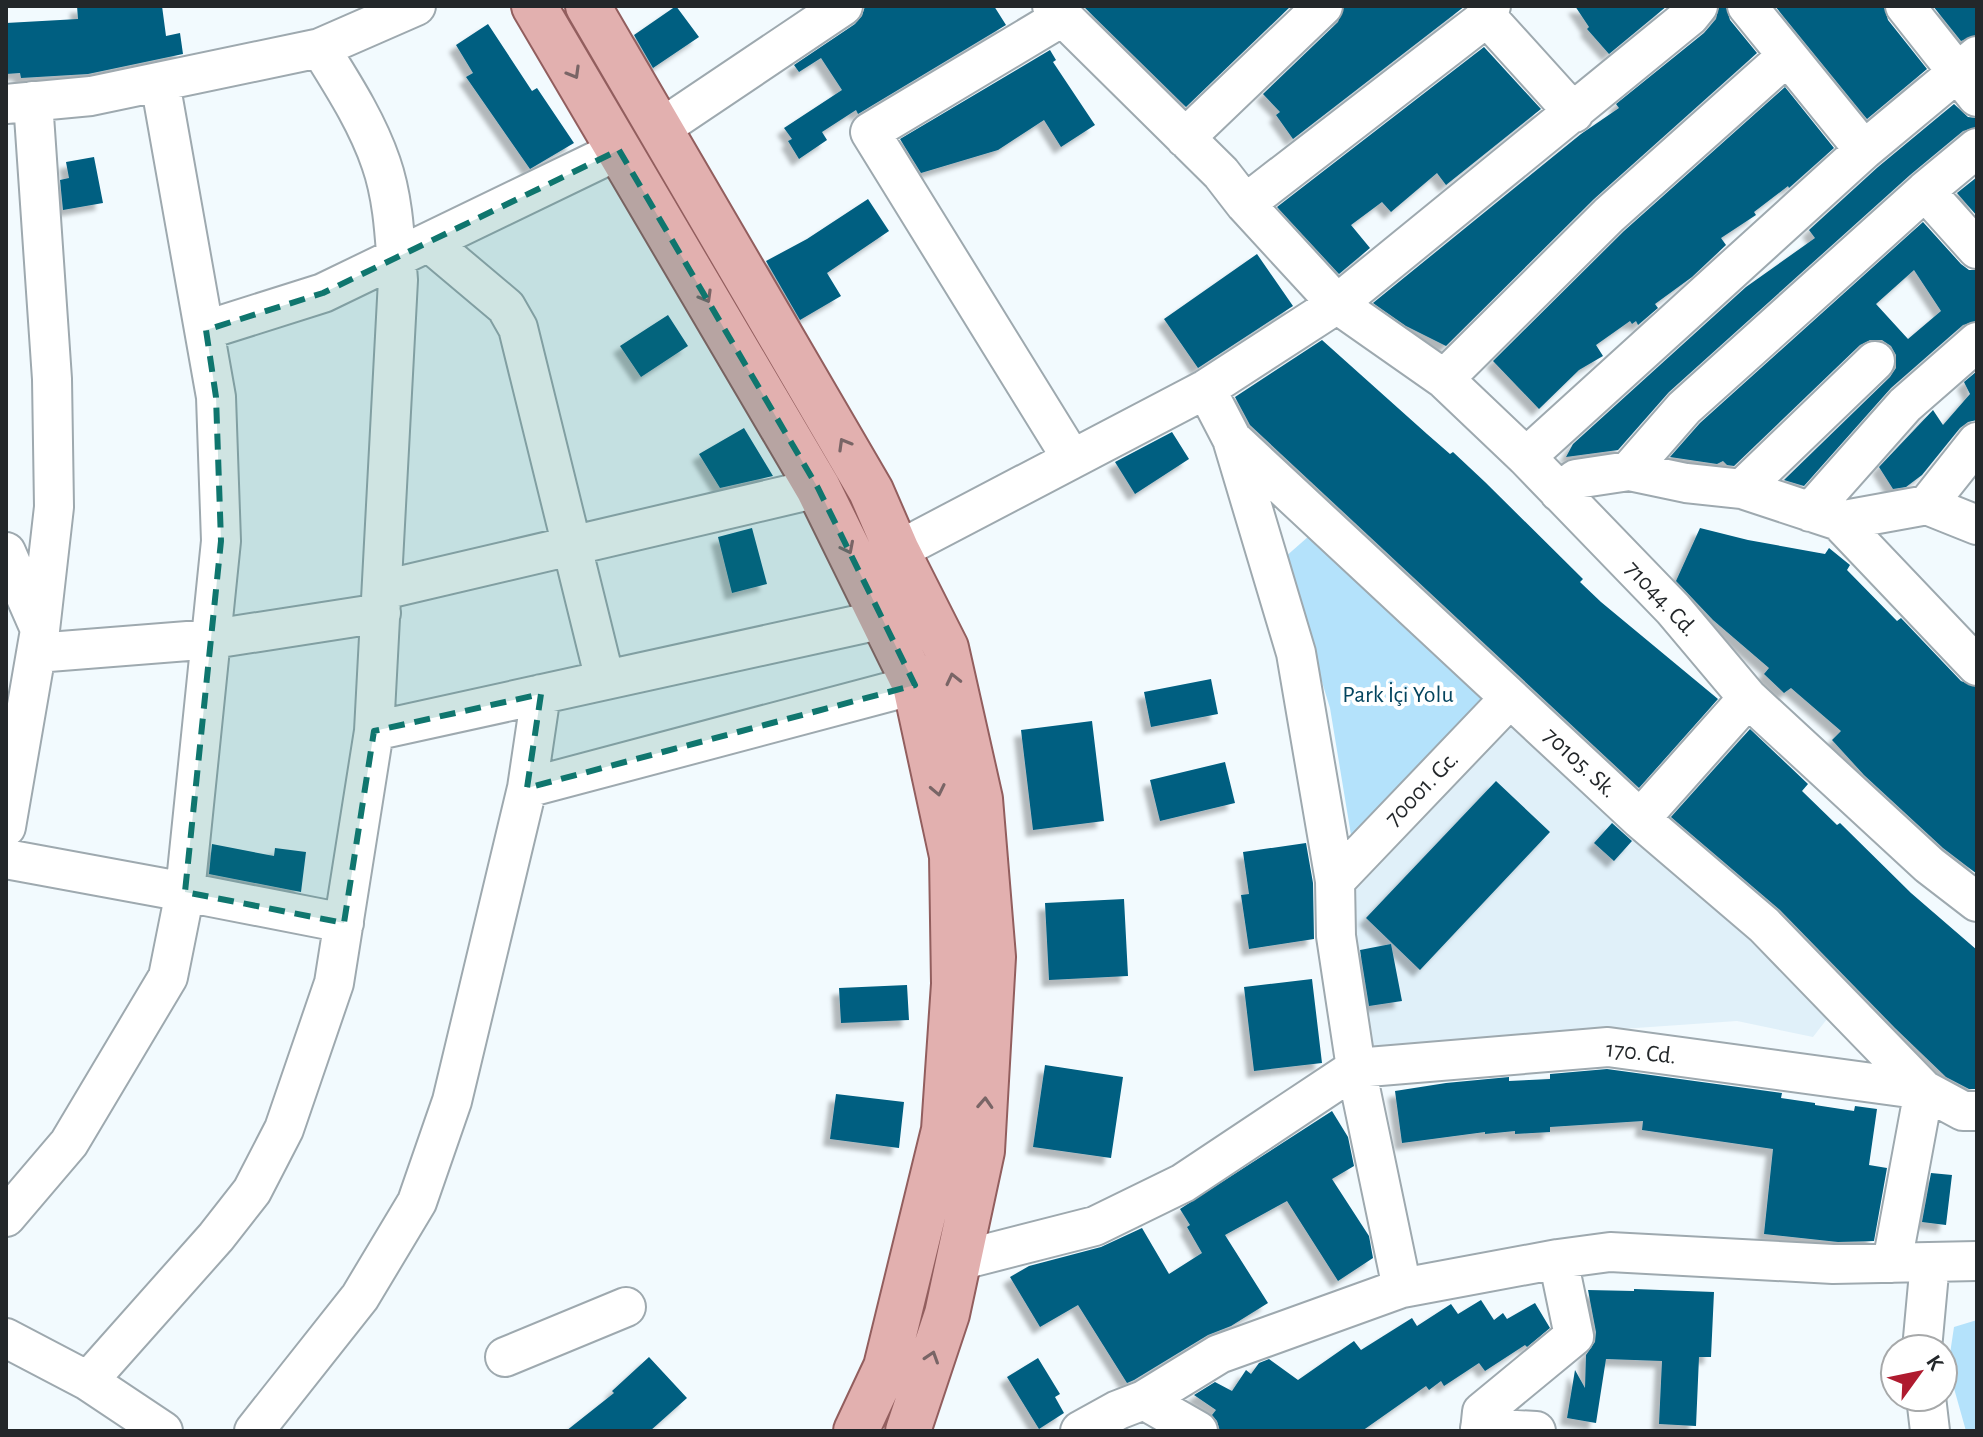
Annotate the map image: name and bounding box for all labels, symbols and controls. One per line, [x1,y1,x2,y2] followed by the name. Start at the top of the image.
[564,64,580,79] one-way arrow
[696,288,712,303] one-way arrow
[838,438,854,453] one-way arrow
[838,539,854,554] one-way arrow
[1620,557,1702,641] street label: 71044. Cd.
[945,673,962,686] one-way arrow
[1342,682,1454,707] park label: Park İçi Yolu
[1539,723,1621,803] street label: 70105. Sk.
[1381,747,1463,831] street label: 70001. Gc.
[929,782,946,796] one-way arrow
[1605,1037,1677,1069] street label: 170. Cd.
[976,1096,993,1109] one-way arrow
[1879,1333,1959,1413] north arrow
[923,1351,939,1365] one-way arrow
[1922,1351,1948,1375] text: K

